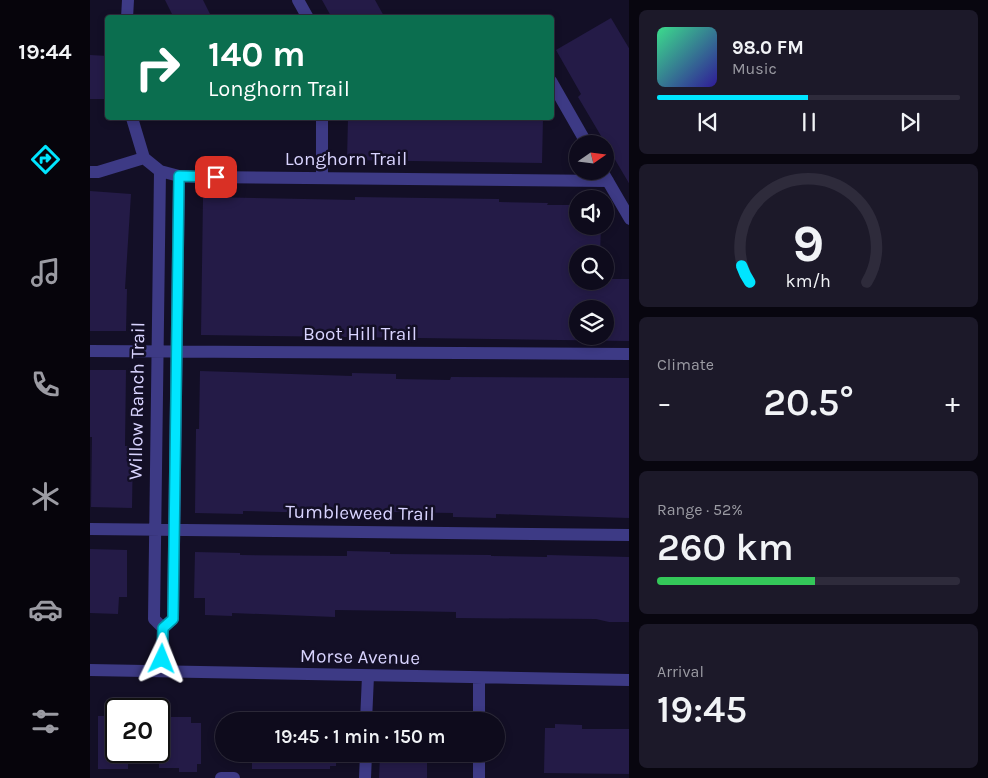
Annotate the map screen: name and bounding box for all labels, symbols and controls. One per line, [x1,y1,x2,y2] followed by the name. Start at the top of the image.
[208,34,306,75] text: 140 m
[125,35,190,100] icon: right
[732,37,804,59] text: 98.0 FM
[18,39,72,65] text: 19:44
[732,59,777,78] text: Music
[208,76,350,102] text: Longhorn Trail
[694,108,722,136] icon: previous
[795,108,823,136] icon: pause
[896,108,924,136] icon: next
[569,135,614,180] north arrow
[569,135,614,345] map controls
[28,142,63,177] icon: directions
[285,148,407,170] street label: Longhorn Trail
[195,156,237,198] pin
[202,163,230,191] icon: arrive
[569,190,614,235] button: sound
[793,213,824,274] text: 9
[569,245,614,290] button: search
[28,255,63,290] icon: music
[786,271,831,292] text: km/h
[569,300,614,345] button: layers
[125,322,149,480] street label: Willow Ranch Trail
[303,323,417,345] street label: Boot Hill Trail
[657,355,714,374] text: Climate
[28,367,63,402] icon: phone
[763,380,854,425] text: 20.5°
[657,386,672,419] text: −
[945,386,960,419] text: +
[28,479,63,514] icon: climate
[657,500,743,519] text: Range · 52%
[285,501,435,525] street label: Tumbleweed Trail
[657,525,794,570] text: 260 km
[28,592,63,627] icon: car
[135,632,187,684] position arrow
[300,645,420,669] street label: Morse Avenue
[657,662,704,681] text: Arrival
[657,687,747,732] text: 19:45
[105,698,170,763] speed limit sign: 20
[28,704,63,739] icon: filters
[274,726,446,748] text: 19:45 · 1 min · 150 m

